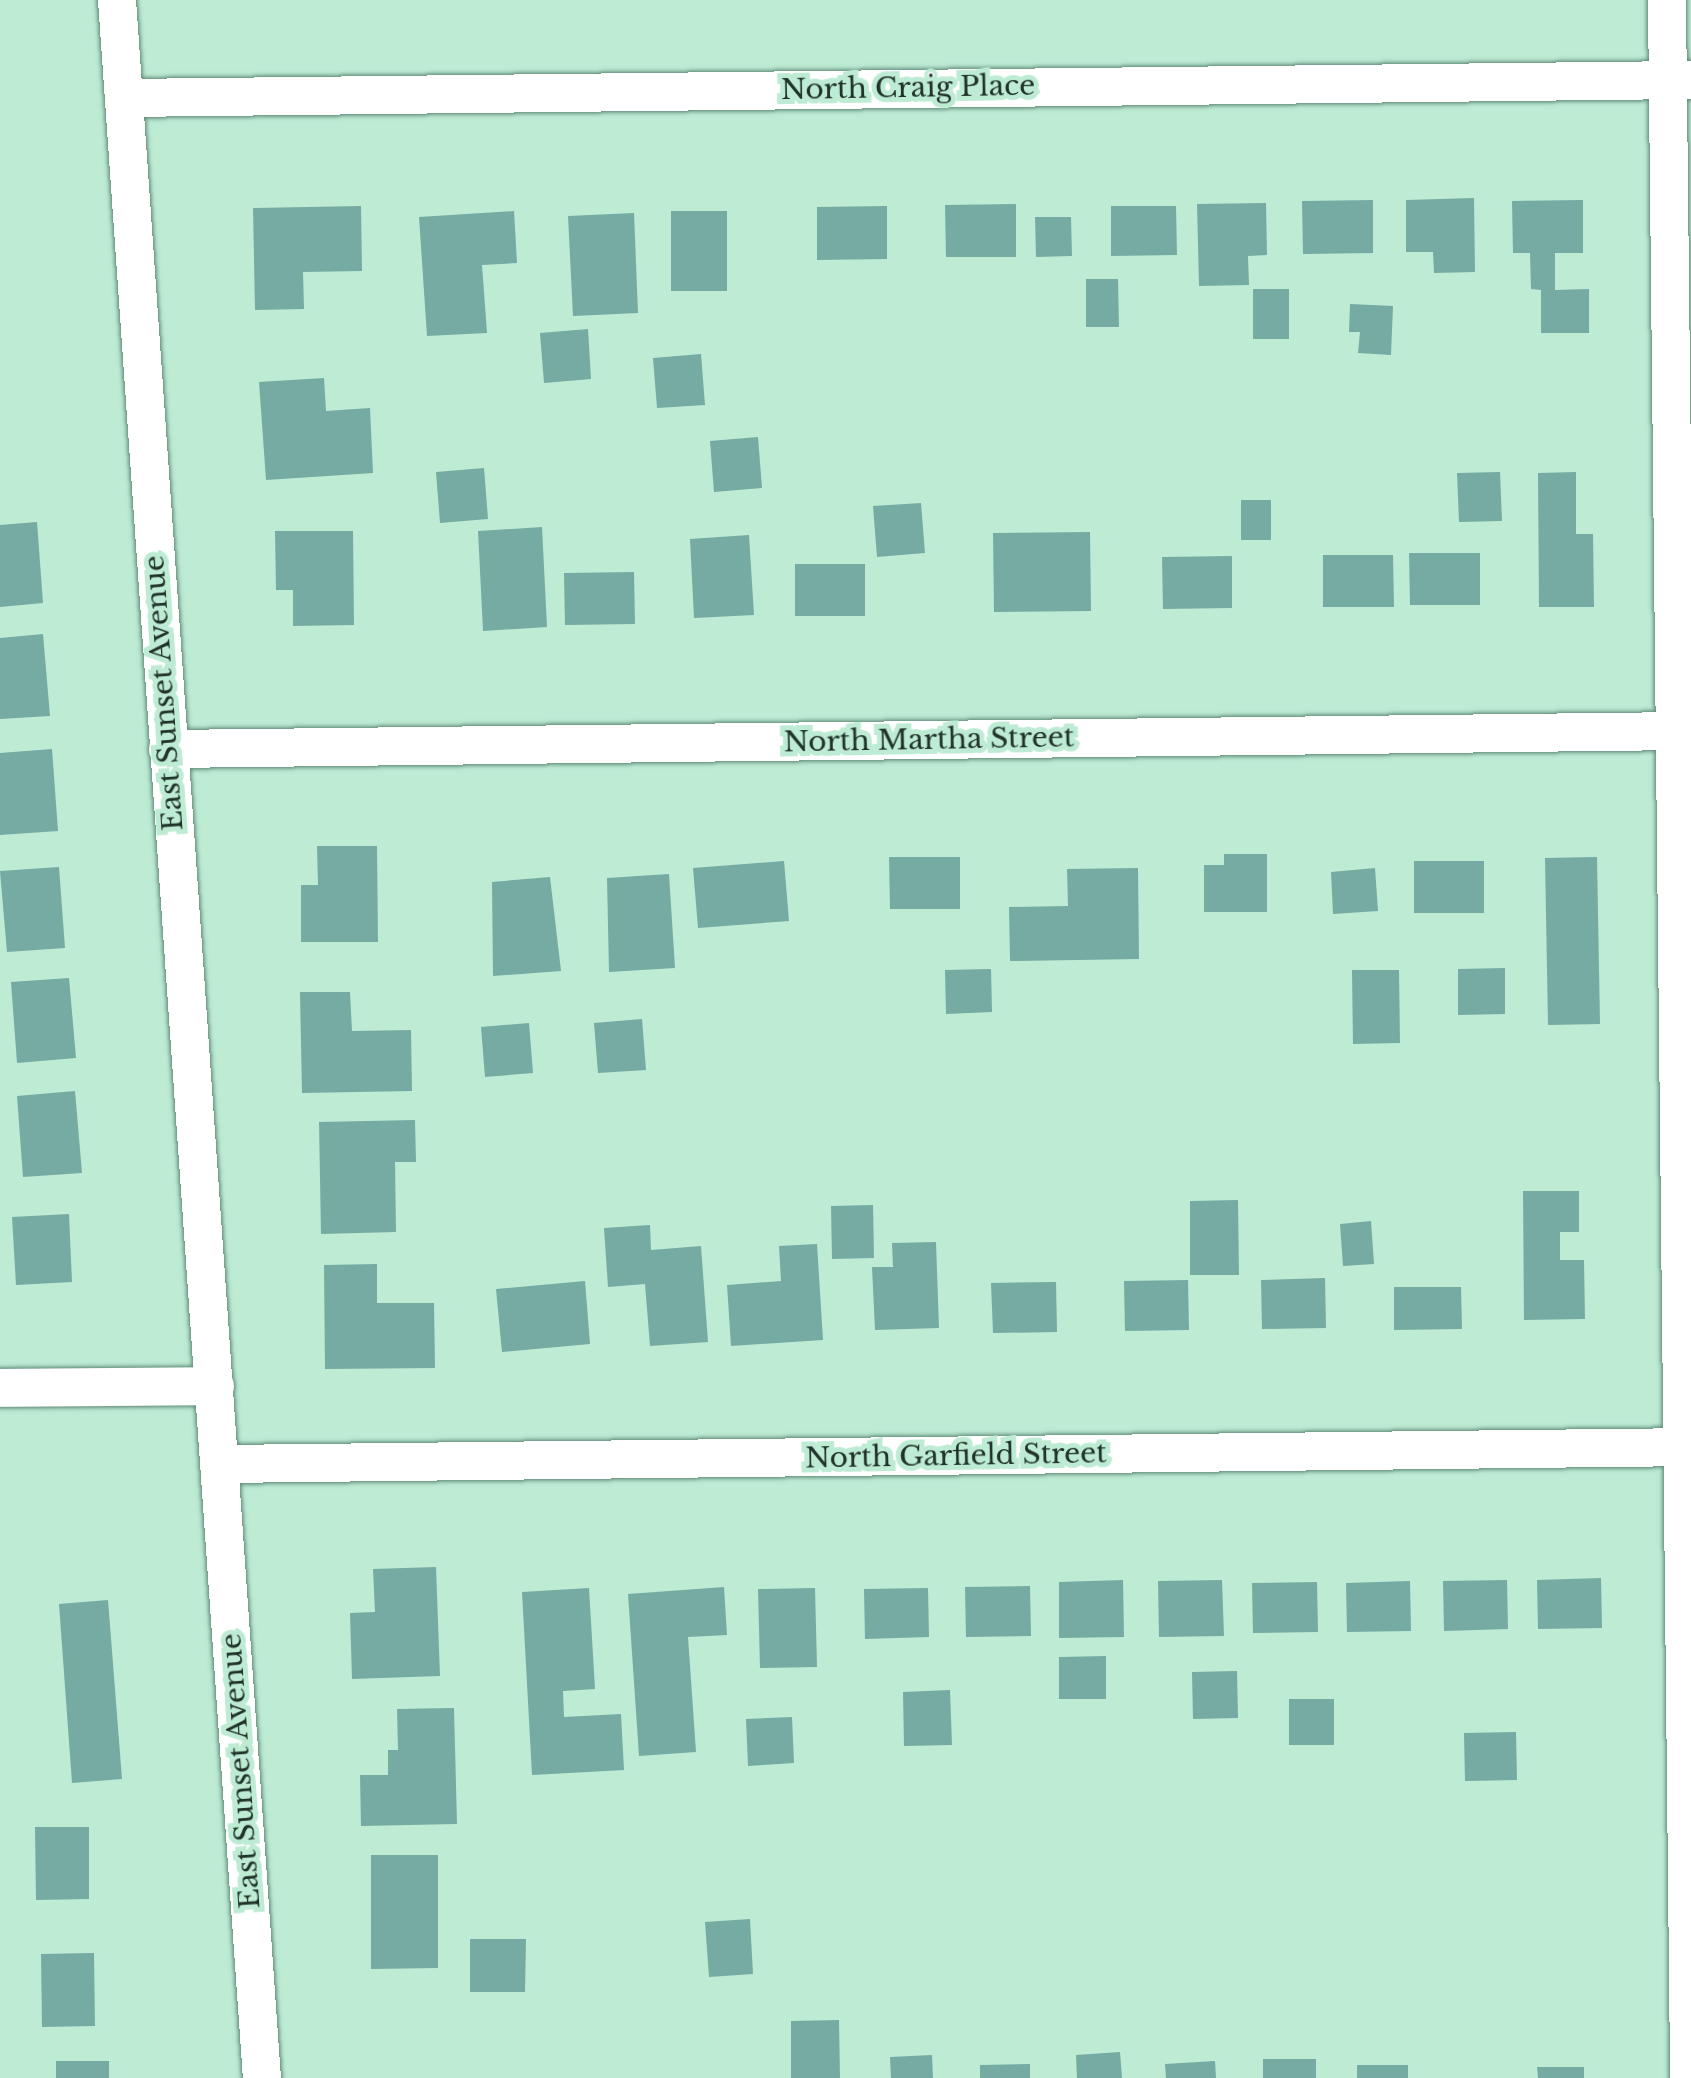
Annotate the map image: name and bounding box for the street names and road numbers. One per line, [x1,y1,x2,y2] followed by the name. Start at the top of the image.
[780,69,1036,107] street label: North Craig Place
[138,554,190,832] street label: East Sunset Avenue
[783,721,1075,759] street label: North Martha Street
[805,1437,1107,1475] street label: North Garfield Street
[215,1632,267,1910] street label: East Sunset Avenue

